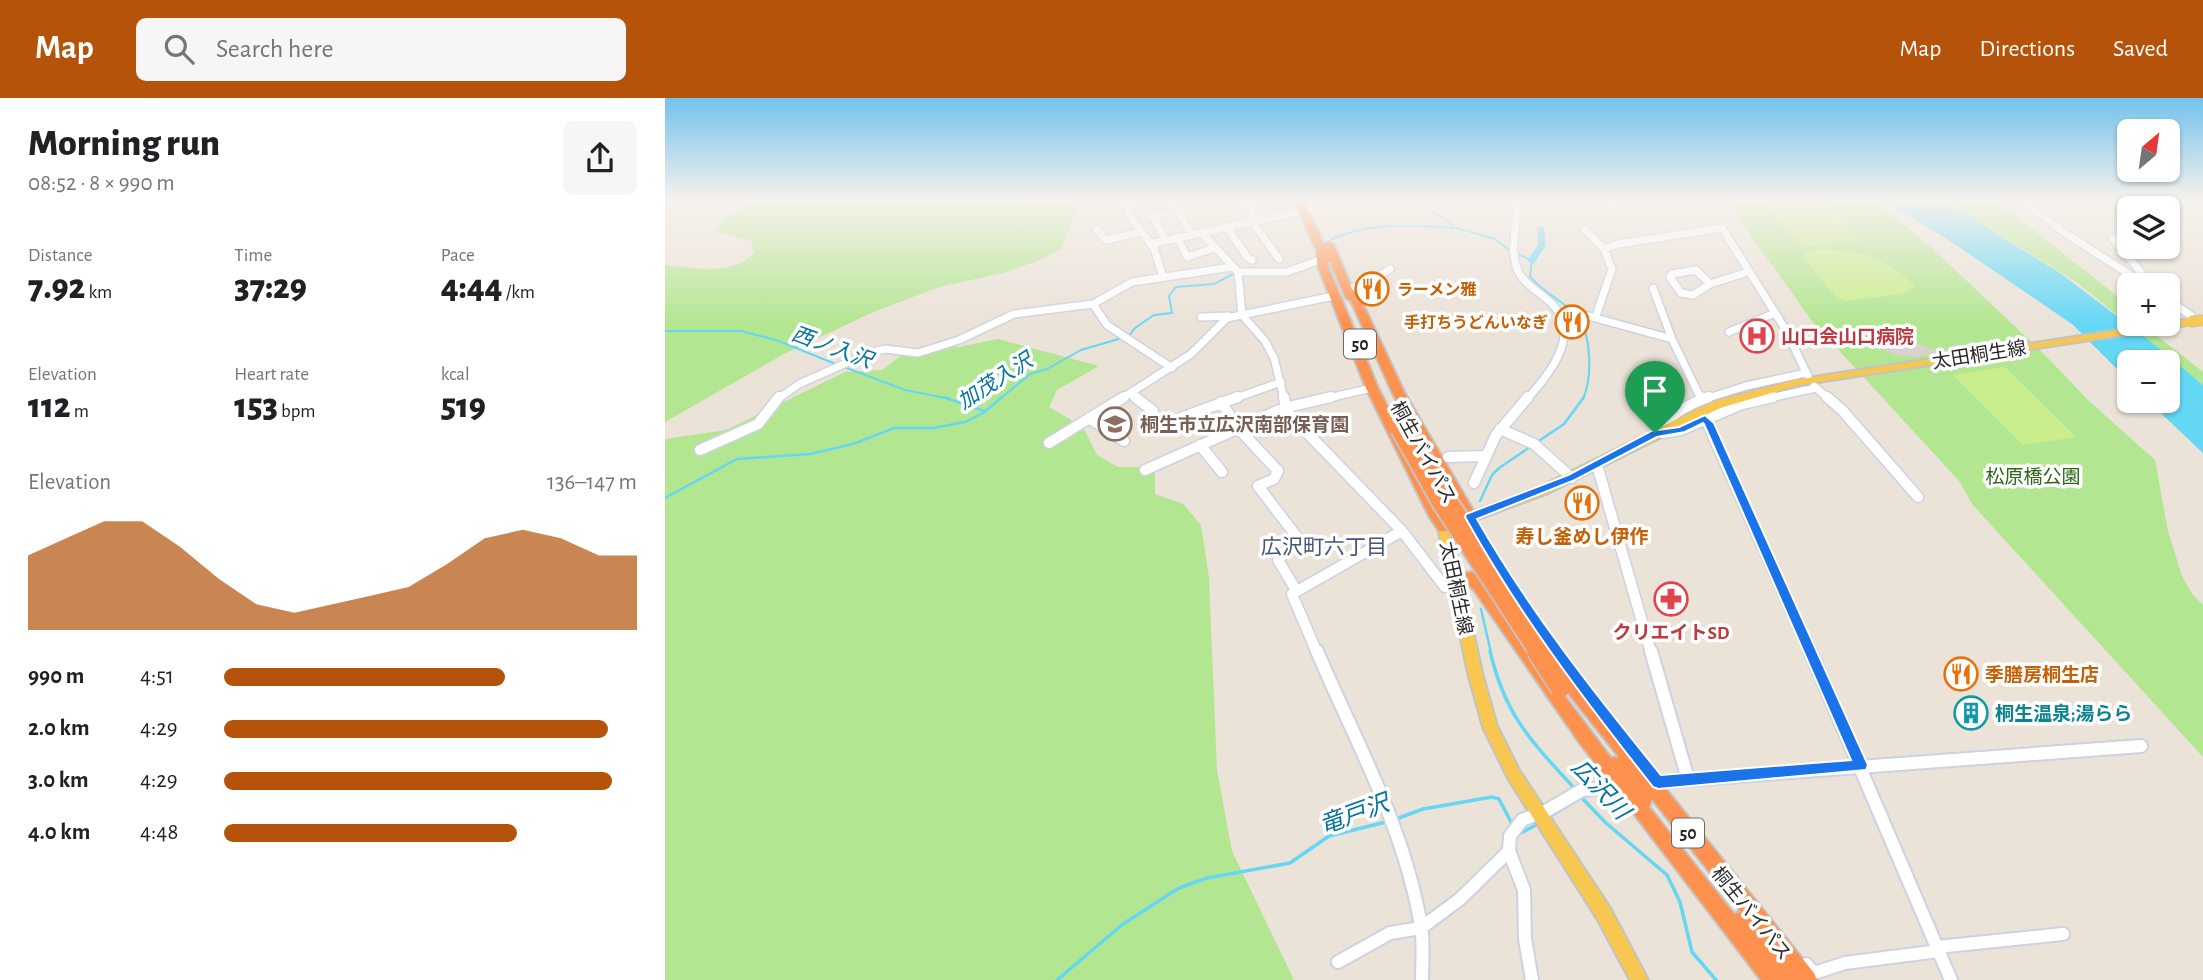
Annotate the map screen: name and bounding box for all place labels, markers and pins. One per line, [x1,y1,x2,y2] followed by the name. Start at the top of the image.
[1353,270,1391,308] restaurant icon: ラーメン雅
[1397,281,1476,298] place label: ラーメン雅
[1553,303,1591,341] restaurant icon: 手打ちうどんいなぎ
[1404,314,1548,331] place label: 手打ちうどんいなぎ
[1738,317,1776,355] hospital icon: 山口会山口病院
[1781,327,1914,347] place label: 山口会山口病院
[1625,361,1685,433] pin
[1096,405,1134,443] school or university icon: 桐生市立広沢南部保育園
[1140,415,1349,435] place label: 桐生市立広沢南部保育園
[1563,484,1601,522] restaurant icon: 寿し釜めし伊作
[1515,526,1649,547] place label: 寿し釜めし伊作
[1652,580,1690,618] pharmacy icon: クリエイトSD
[1613,623,1729,643] place label: クリエイトSD
[1942,655,1980,693] restaurant icon: 季膳房桐生店
[1985,665,2099,685] place label: 季膳房桐生店
[1952,694,1990,732] building icon: 桐生温泉;湯らら
[1995,703,2132,724] place label: 桐生温泉;湯らら

